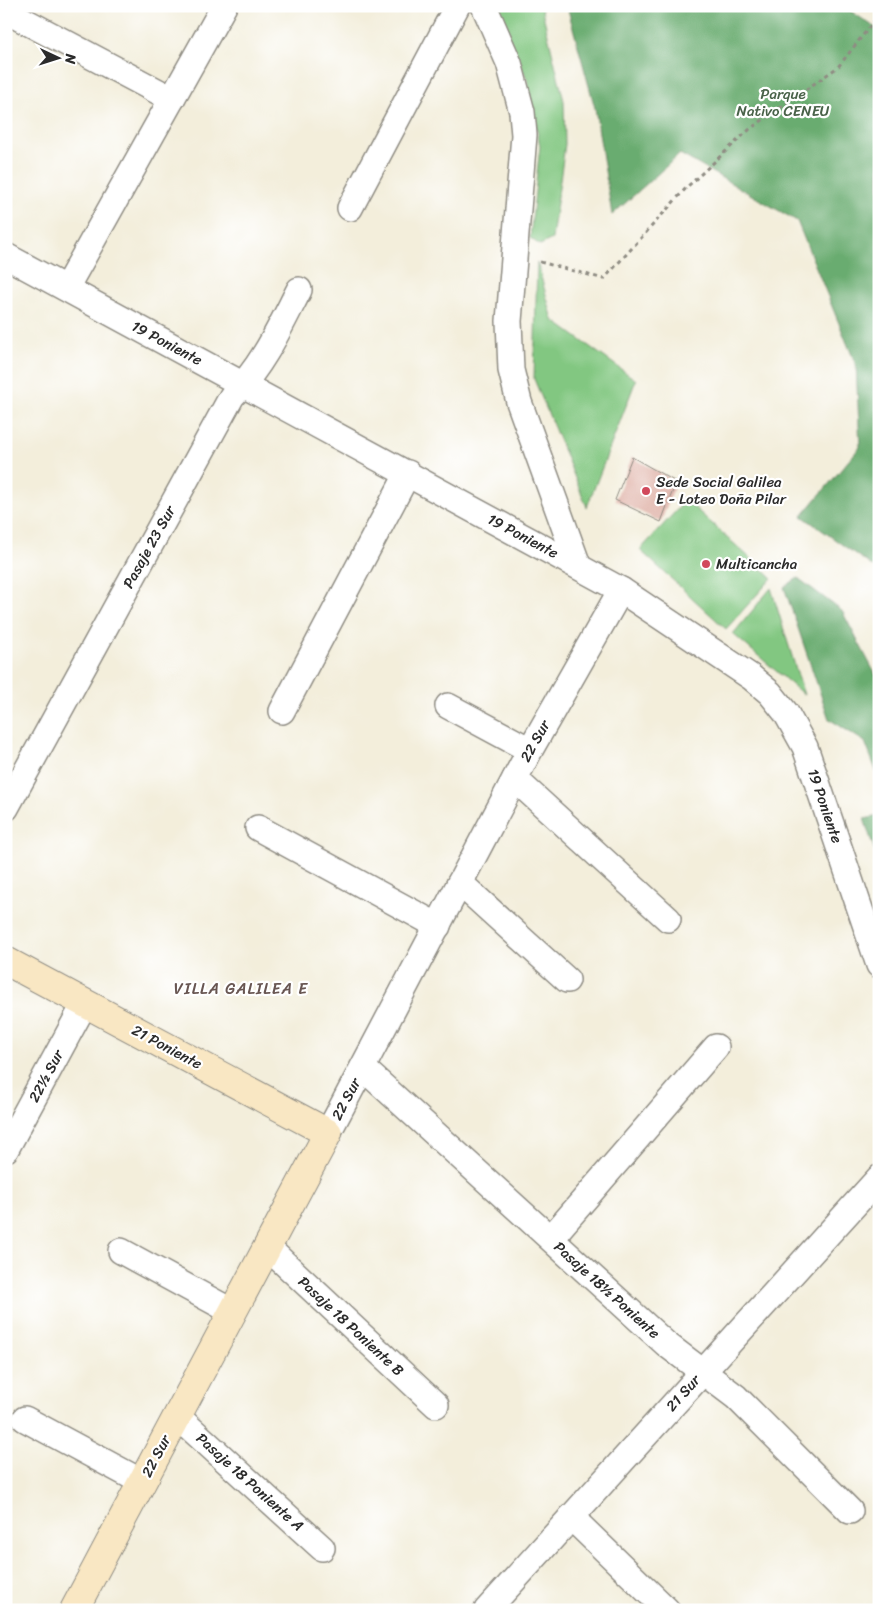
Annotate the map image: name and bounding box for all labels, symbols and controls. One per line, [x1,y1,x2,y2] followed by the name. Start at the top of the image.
[32,32,82,82] north arrow
[58,52,83,65] text: N
[737,81,830,124] park label: Parque Nativo CENEU
[127,313,208,373] street label: 19 Poniente
[656,469,787,512] place label: Sede Social Galilea E - Loteo Doña Pilar
[640,485,652,497] marker: Sede Social Galilea E - Loteo Doña Pilar
[115,500,183,593] street label: Pasaje 23 Sur
[483,506,564,566] street label: 19 Poniente
[716,551,798,577] place label: Multicancha
[700,558,712,570] marker: Multicancha
[513,714,558,767] street label: 22 Sur
[800,765,850,847] street label: 19 Poniente
[174,974,308,1003] district label: VILLA GALILEA E
[127,1017,207,1077] street label: 21 Poniente
[21,1044,71,1107] street label: 22½ Sur
[324,1072,368,1125] street label: 22 Sur
[548,1235,667,1345] street label: Pasaje 18½ Poniente
[292,1269,411,1383] street label: Pasaje 18 Poniente B
[659,1368,707,1418] street label: 21 Sur
[190,1426,310,1538] street label: Pasaje 18 Poniente A
[134,1429,178,1482] street label: 22 Sur

